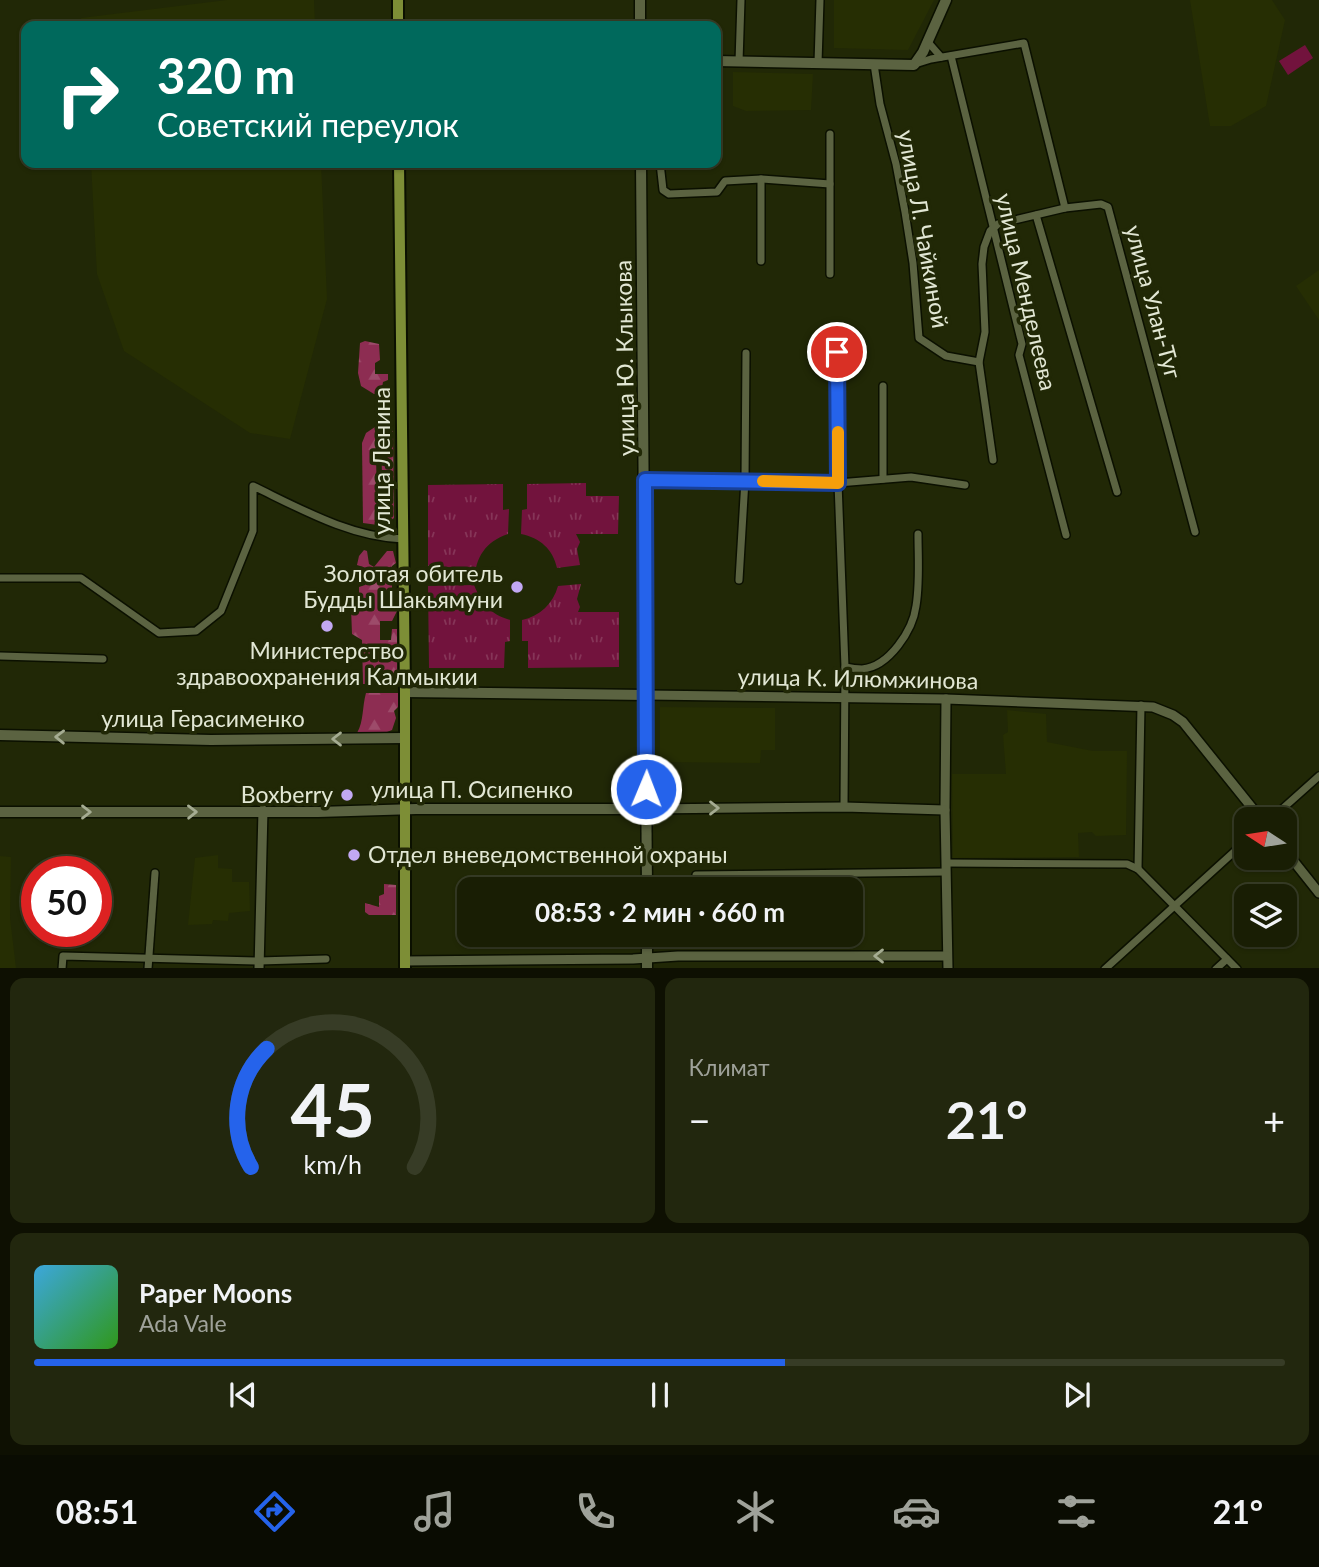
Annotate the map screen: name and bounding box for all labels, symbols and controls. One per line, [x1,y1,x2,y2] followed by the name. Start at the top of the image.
[157,46,295,104] text: 320 m
[42,49,133,140] icon: right
[157,105,459,144] text: Советский переулок
[893,128,955,330] street label: улица Л. Чайкиной
[991,190,1063,393] street label: улица Менделеева
[1120,222,1188,382] street label: улица Улан-Туг
[608,260,640,456] street label: улица Ю. Клыкова
[807,322,867,382] pin
[818,333,856,371] icon: arrive
[367,387,395,535] street label: улица Ленина
[303,559,503,613] place label: Золотая обитель Будды Шакьямуни
[509,579,525,595] marker: Золотая обитель Будды Шакьямуни
[319,618,335,634] marker: Министерство здравоохранения Калмыкии
[176,636,478,690] place label: Министерство здравоохранения Калмыкии
[737,662,979,694] street label: улица К. Илюмжинова
[101,704,305,732] street label: улица Герасименко
[54,729,65,744] one-way arrow
[331,731,341,747] one-way arrow
[609,752,683,826] position arrow
[371,775,573,803] street label: улица П. Осипенко
[241,780,333,808] place label: Boxberry
[339,787,355,803] marker: Boxberry
[710,800,720,816] one-way arrow
[81,804,92,820] one-way arrow
[187,804,197,820] one-way arrow
[1234,807,1297,870] north arrow
[1234,807,1297,947] map controls
[368,840,728,868] place label: Отдел вневедомственной охраны
[346,847,362,863] marker: Отдел вневедомственной охраны
[21,856,112,947] speed limit sign: 50
[1234,884,1297,947] button: layers
[535,896,785,928] text: 08:53 · 2 мин · 660 m
[873,948,884,964] one-way arrow
[689,1053,770,1081] text: Климат
[290,1065,374,1153] text: 45
[946,1088,1028,1150] text: 21°
[689,1097,711,1143] text: −
[1263,1097,1285,1143] text: +
[303,1148,362,1178] text: km/h
[139,1277,292,1309] text: Paper Moons
[139,1309,227,1337] text: Ada Vale
[224,1376,262,1414] icon: previous
[641,1376,679,1414] icon: pause
[1058,1376,1096,1414] icon: next
[250,1487,299,1536] icon: directions
[410,1487,459,1536] icon: music
[571,1487,620,1536] icon: phone
[731,1487,780,1536] icon: climate
[892,1487,941,1536] icon: car
[1052,1487,1101,1536] icon: filters
[56,1492,138,1531] text: 08:51
[1213,1492,1263,1531] text: 21°

